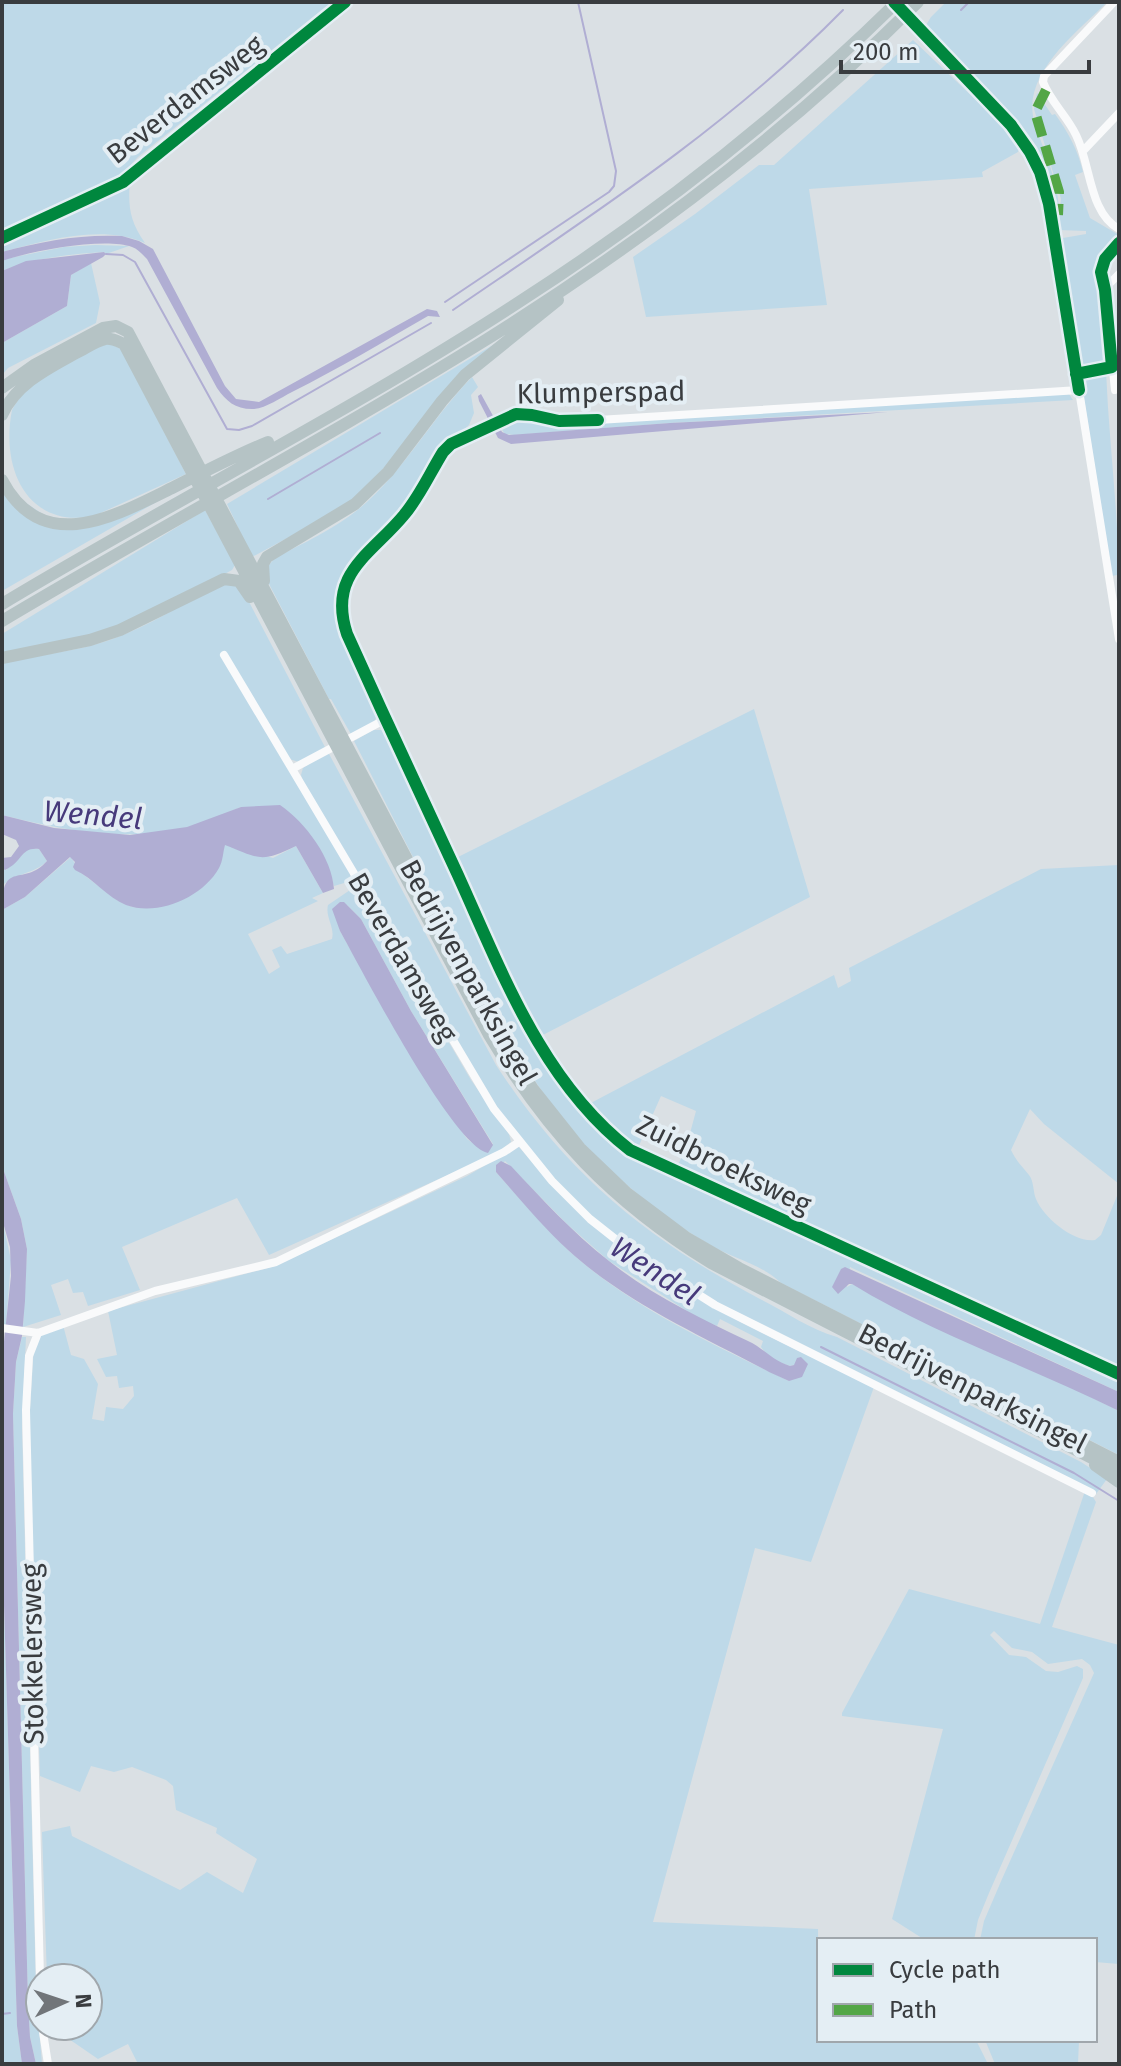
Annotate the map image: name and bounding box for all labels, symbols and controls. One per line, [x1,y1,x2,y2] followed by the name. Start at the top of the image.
[841,24,1089,74] scale bar
[100,28,271,171] street label: Beverdamsweg
[853,38,919,66] text: 200 m
[516,375,686,410] street label: Klumperspad
[42,793,144,837] water label: Wendel
[393,854,544,1091] street label: Bedrijvenparksingel
[341,867,465,1048] street label: Beverdamsweg
[631,1108,817,1221] street label: Zuidbroeksweg
[604,1229,706,1313] water label: Wendel
[853,1316,1093,1460] street label: Bedrijvenparksingel
[14,1563,51,1745] street label: Stokkelersweg
[817,1938,1097,2042] legend
[889,1956,1001,1984] text: Cycle path
[24,1962,104,2042] north arrow
[70,1993,97,2009] text: N
[889,1996,937,2024] text: Path

